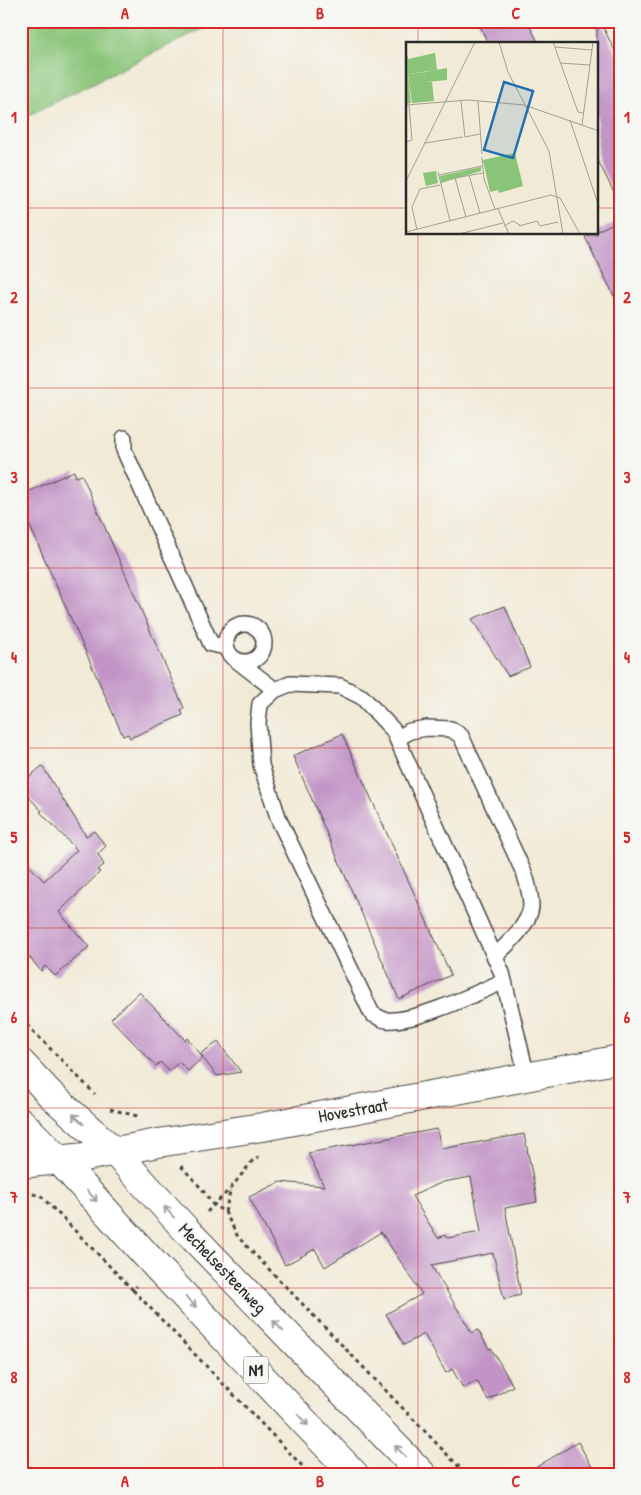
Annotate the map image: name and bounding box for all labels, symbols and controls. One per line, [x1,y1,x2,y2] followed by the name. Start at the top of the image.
[121,2,129,24] text: A
[316,2,324,24] text: B
[512,2,521,24] text: C
[406,42,598,235] inset map
[11,106,17,128] text: 1
[624,106,630,128] text: 1
[10,286,18,308] text: 2
[623,286,631,308] text: 2
[10,466,18,488] text: 3
[623,466,631,488] text: 3
[11,646,17,668] text: 4
[624,646,630,668] text: 4
[11,826,18,848] text: 5
[624,826,631,848] text: 5
[11,1006,18,1028] text: 6
[624,1006,631,1028] text: 6
[316,1091,391,1128] street label: Hovestraat
[72,1113,85,1125] one-way arrow
[9,1186,18,1208] text: 7
[622,1186,631,1208] text: 7
[86,1189,98,1202] one-way arrow
[164,1206,176,1219] one-way arrow
[173,1217,273,1319] street label: Mechelsesteenweg
[185,1296,197,1308] one-way arrow
[272,1319,284,1332] one-way arrow
[244,1356,268,1384] road number: N1
[11,1366,18,1388] text: 8
[624,1366,631,1388] text: 8
[297,1414,309,1426] one-way arrow
[394,1445,406,1457] one-way arrow
[121,1470,129,1492] text: A
[316,1470,324,1492] text: B
[512,1470,521,1492] text: C

